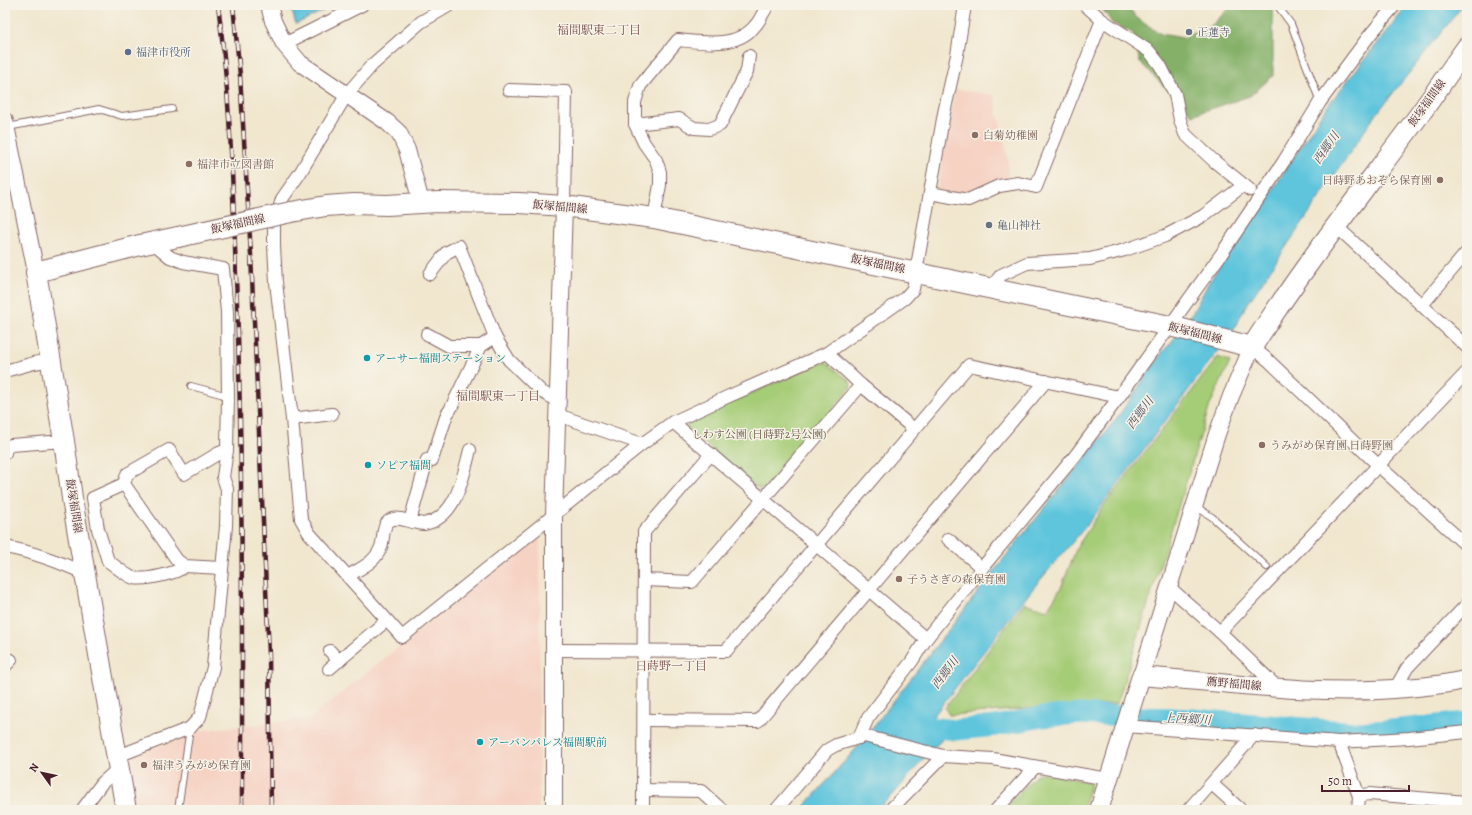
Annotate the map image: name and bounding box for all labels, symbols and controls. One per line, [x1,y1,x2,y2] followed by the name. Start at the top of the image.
[557,22,641,38] district label: 福間駅東二丁目
[1197,25,1230,40] place label: 正蓮寺
[1184,27,1194,37] marker: 正蓮寺
[136,45,191,60] place label: 福津市役所
[123,47,133,57] marker: 福津市役所
[1405,76,1449,130] street label: 飯塚福間線
[1309,127,1344,167] water label: 西郷川
[983,128,1038,143] place label: 白菊幼稚園
[970,130,980,140] marker: 白菊幼稚園
[197,157,274,172] place label: 福津市立図書館
[184,159,194,169] marker: 福津市立図書館
[1322,173,1432,188] place label: 日蒔野あおぞら保育園
[1435,175,1445,185] marker: 日蒔野あおぞら保育園
[532,197,588,217] street label: 飯塚福間線
[210,211,266,237] street label: 飯塚福間線
[997,218,1041,233] place label: 亀山神社
[984,220,994,230] marker: 亀山神社
[850,251,906,277] street label: 飯塚福間線
[1167,319,1223,347] street label: 飯塚福間線
[375,351,506,366] place label: アーサー福間ステーション
[362,353,372,363] marker: アーサー福間ステーション
[456,388,540,404] district label: 福間駅東一丁目
[1123,392,1158,432] water label: 西郷川
[692,427,826,442] park label: しわす公園 (日蒔野2号公園)
[1270,438,1393,453] place label: うみがめ保育園 日蒔野園
[1257,440,1267,450] marker: うみがめ保育園 日蒔野園
[376,458,431,473] place label: ソピア福間
[363,460,373,470] marker: ソピア福間
[62,478,86,534] street label: 飯塚福間線
[907,572,1006,587] place label: 子うさぎの森保育園
[894,574,904,584] marker: 子うさぎの森保育園
[928,652,963,692] water label: 西郷川
[635,658,707,674] district label: 日蒔野一丁目
[1206,674,1262,694] street label: 薦野福間線
[1163,710,1213,728] water label: 上西郷川
[488,735,607,750] place label: アーバンパレス福間駅前
[475,737,485,747] marker: アーバンパレス福間駅前
[22,753,62,793] north arrow
[152,758,251,773] place label: 福津うみがめ保育園
[26,760,43,775] text: N
[139,760,149,770] marker: 福津うみがめ保育園
[1322,767,1409,793] scale bar
[1328,773,1352,789] text: 50 m

